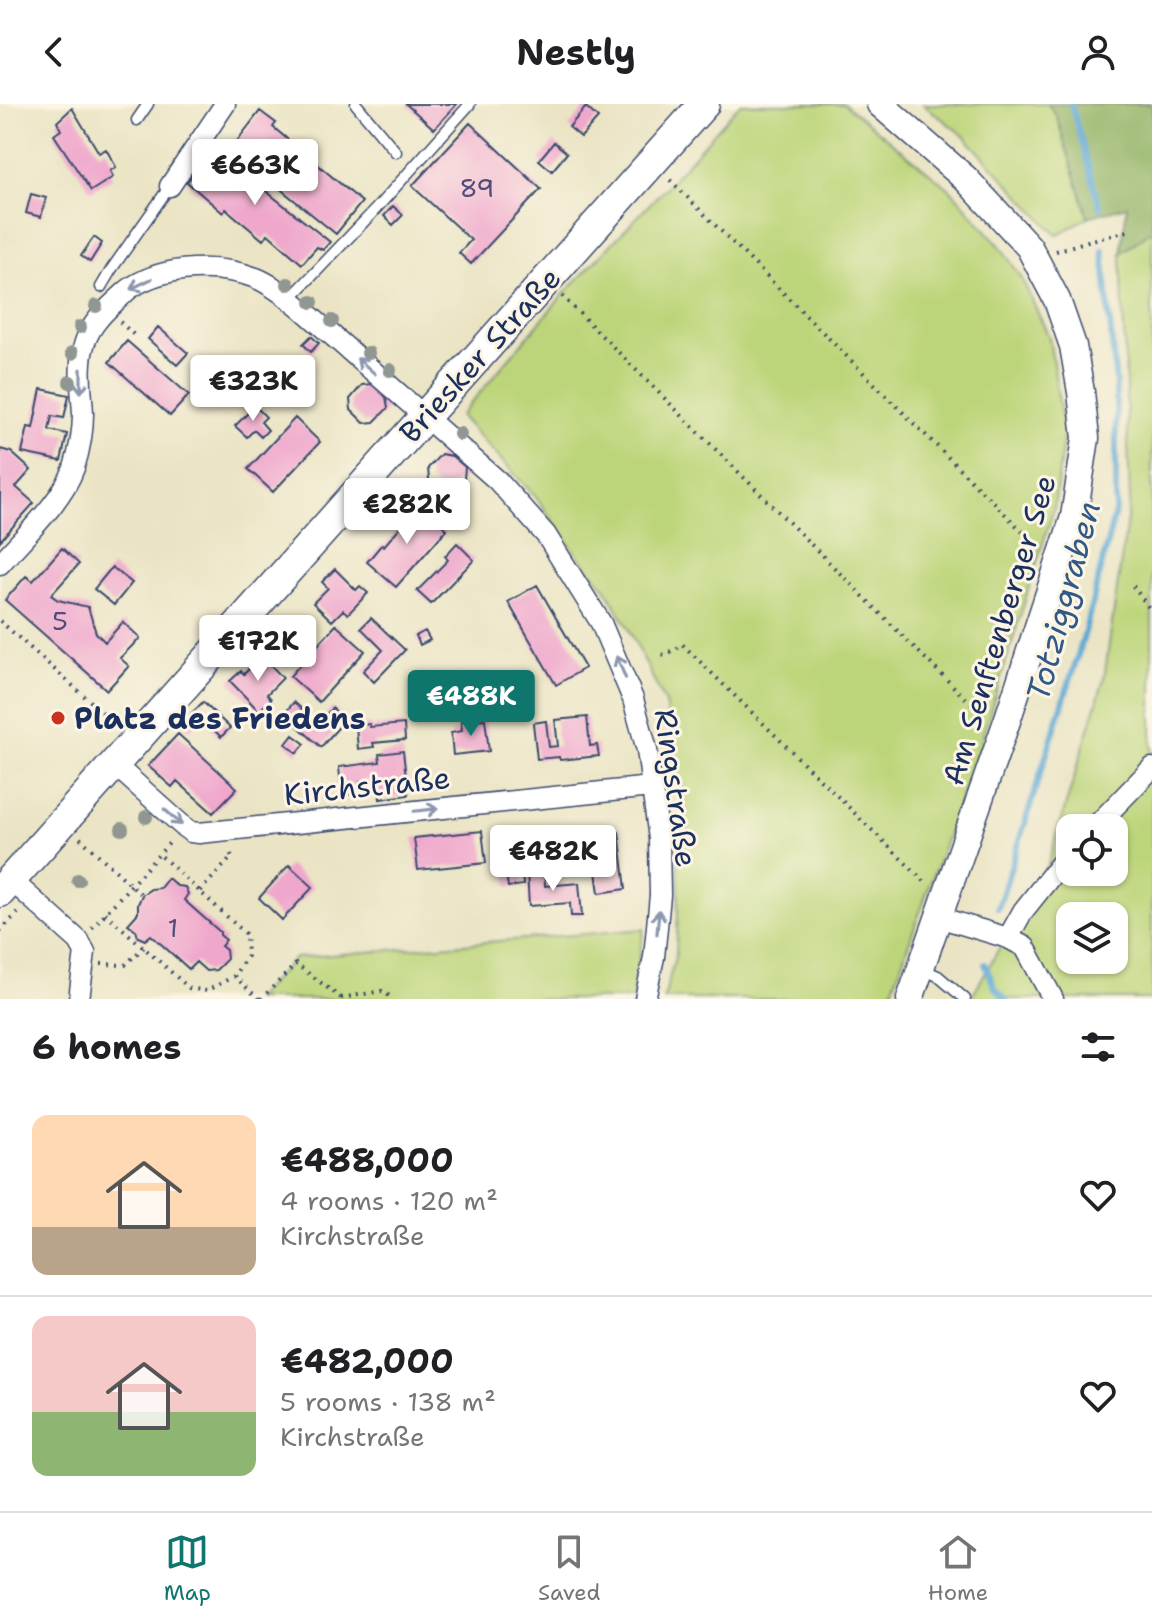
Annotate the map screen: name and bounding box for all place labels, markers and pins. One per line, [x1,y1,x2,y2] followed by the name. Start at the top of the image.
[199,139,311,207] pin: €663K
[197,355,309,423] pin: €323K
[351,478,463,546] pin: €282K
[202,615,314,683] pin: €172K
[415,670,527,738] pin: €488K
[74,698,366,739] place label: Platz des Friedens
[49,709,67,727] marker: Platz des Friedens
[497,825,609,893] pin: €482K

